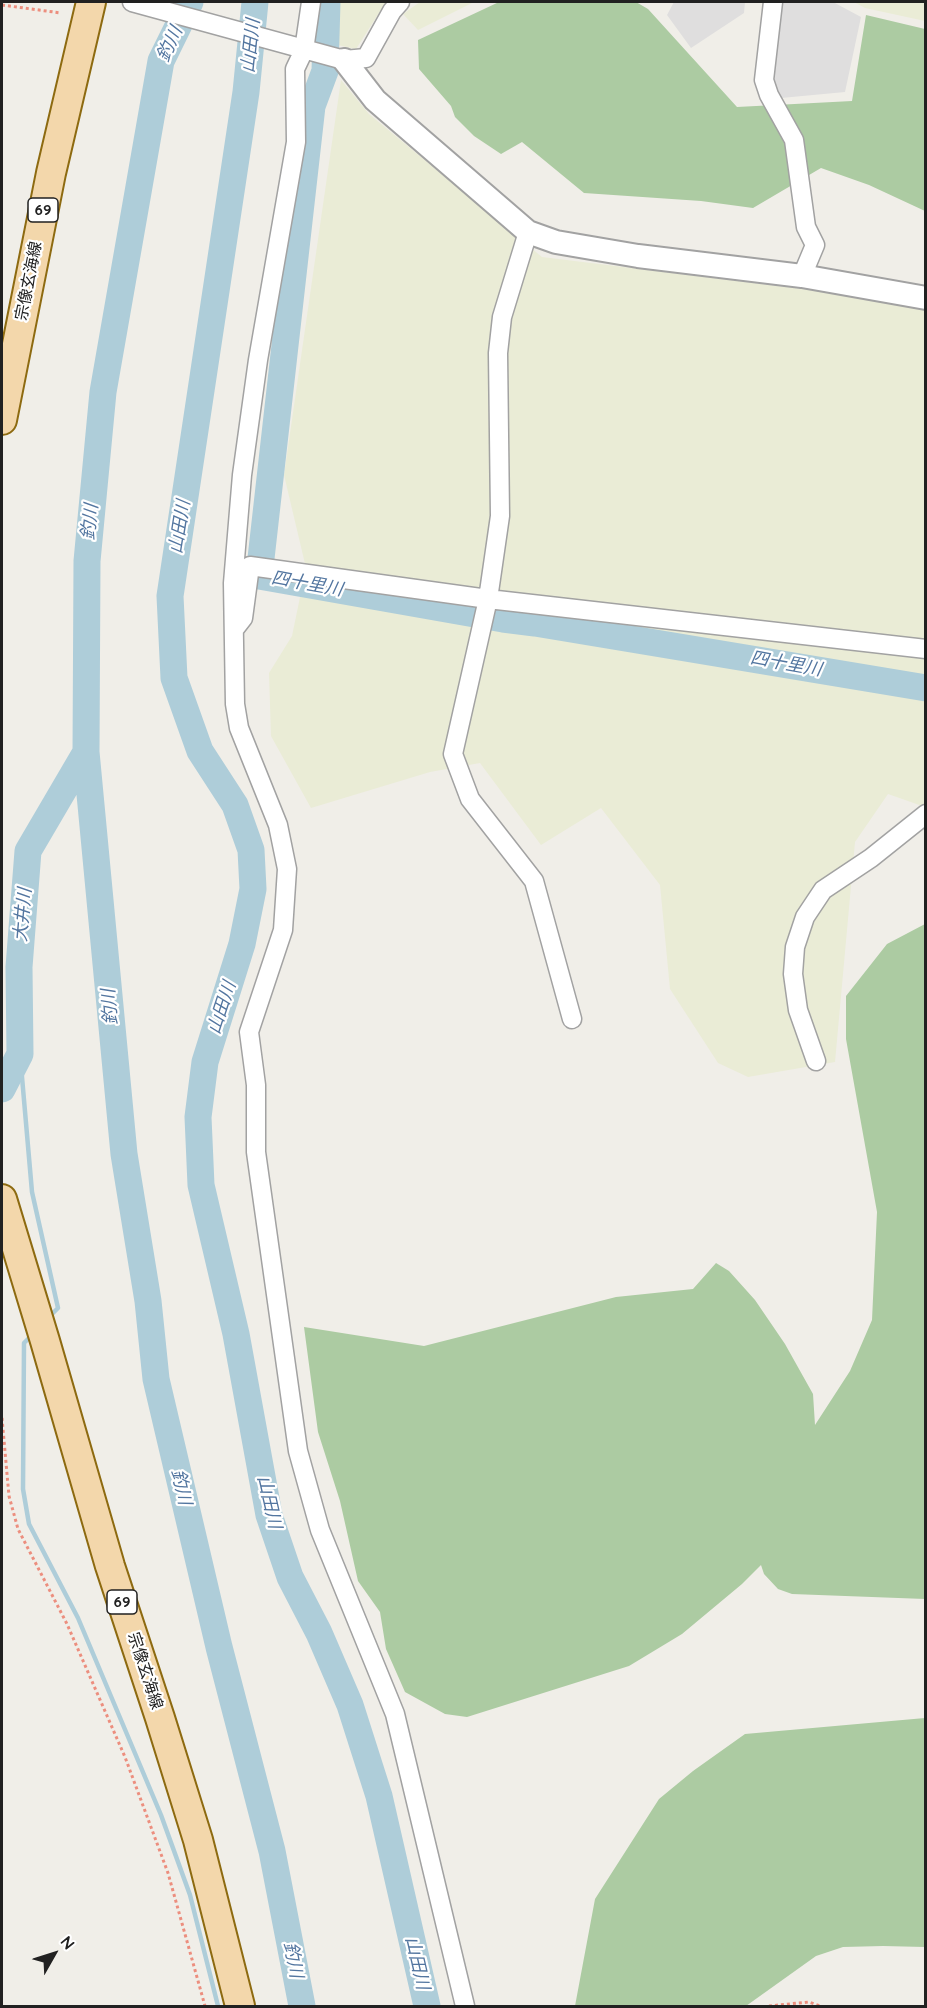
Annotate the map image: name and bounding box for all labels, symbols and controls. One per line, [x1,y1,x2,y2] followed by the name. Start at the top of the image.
[237,18,265,74] water label: 山田川
[153,23,187,65] water label: 釣川
[28,198,58,222] road number: 69
[12,240,46,322] street label: 宗像玄海線
[165,499,195,555] water label: 山田川
[77,503,103,541] water label: 釣川
[270,567,344,601] water label: 四十里川
[749,647,823,681] water label: 四十里川
[10,887,36,943] water label: 大井川
[203,979,241,1037] water label: 山田川
[98,988,122,1026] water label: 釣川
[166,1467,196,1507] water label: 釣川
[252,1473,286,1531] water label: 山田川
[107,1590,137,1614] road number: 69
[124,1630,166,1712] street label: 宗像玄海線
[24,1924,84,1984] north arrow
[57,1932,79,1954] text: N
[400,1934,434,1992] water label: 山田川
[279,1940,307,1980] water label: 釣川

